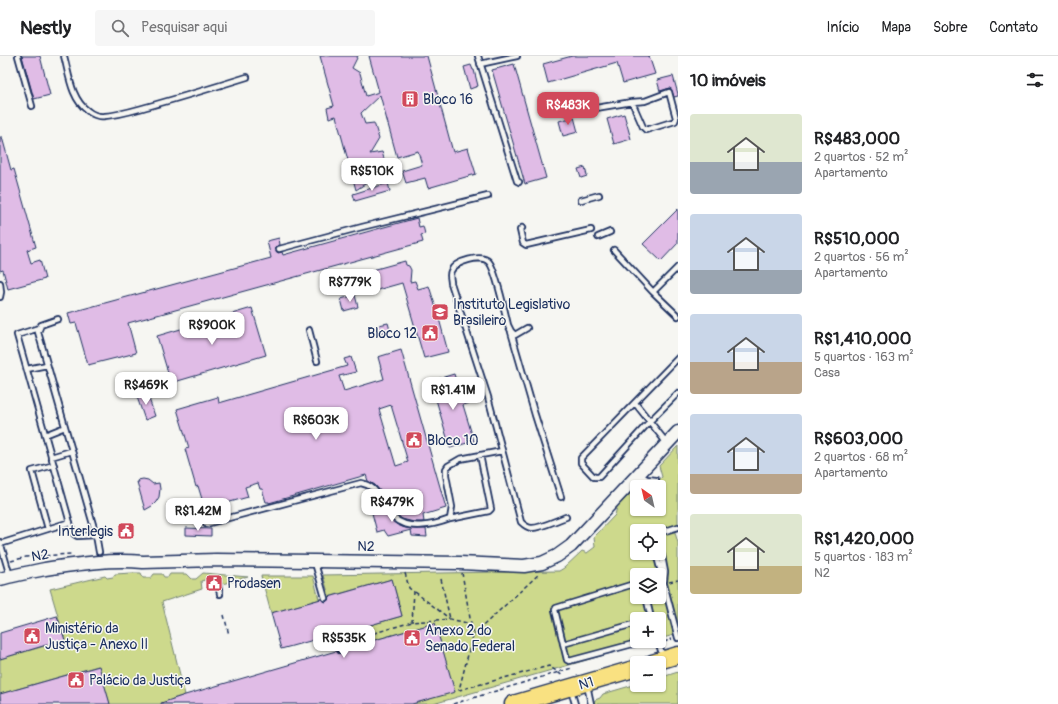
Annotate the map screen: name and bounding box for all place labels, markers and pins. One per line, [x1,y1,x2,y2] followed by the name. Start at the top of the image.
[400,89,420,109] building icon: Bloco 16
[423,91,473,108] place label: Bloco 16
[535,92,601,126] pin: R$483K
[339,158,405,192] pin: R$510K
[317,269,383,303] pin: R$779K
[453,296,571,329] place label: Instituto Legislativo Brasileiro
[430,302,450,322] school or university icon: Instituto Legislativo Brasileiro
[179,312,245,346] pin: R$900K
[420,323,440,343] public building icon: Bloco 12
[367,325,417,342] place label: Bloco 12
[113,372,179,406] pin: R$469K
[416,377,490,411] pin: R$1.41M
[283,407,349,441] pin: R$603K
[404,430,424,450] public building icon: Bloco 10
[427,432,478,449] place label: Bloco 10
[359,489,425,523] pin: R$479K
[161,498,235,532] pin: R$1.42M
[116,521,136,541] public building icon: Interlegis
[58,523,114,540] place label: Interlegis
[204,573,224,593] public building icon: Prodasen
[227,575,281,592] place label: Prodasen
[45,620,148,653] place label: Ministério da Justiça - Anexo II
[425,622,515,655] place label: Anexo 2 do Senado Federal
[311,625,377,659] pin: R$535K
[22,626,42,646] public building icon: Ministério da Justiça - Anexo II
[402,628,422,648] public building icon: Anexo 2 do Senado Federal
[66,670,86,690] public building icon: Palácio da Justiça
[89,672,191,689] place label: Palácio da Justiça

